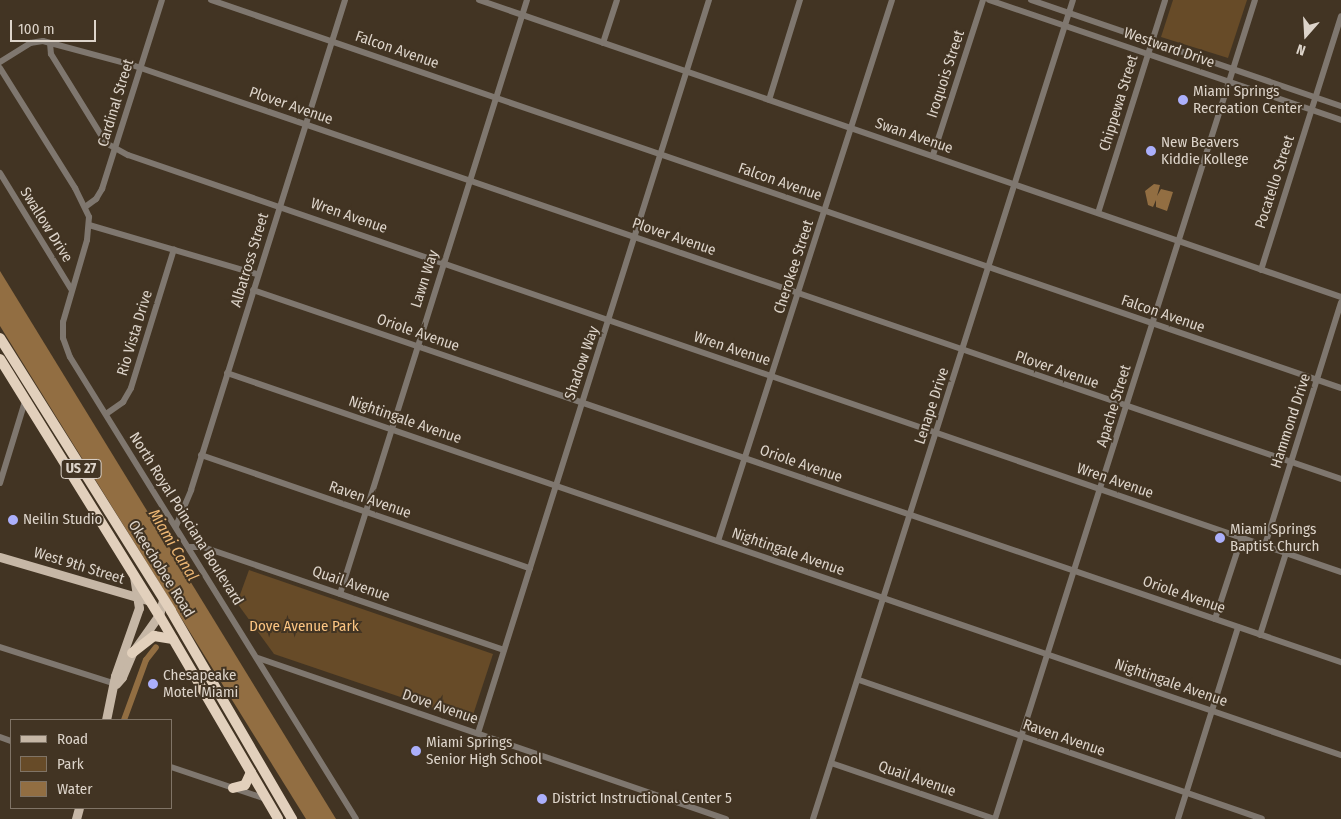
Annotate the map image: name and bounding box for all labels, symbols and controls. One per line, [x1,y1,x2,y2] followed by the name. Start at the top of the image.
[12,10,99,42] scale bar
[1281,10,1331,60] north arrow
[18,20,55,38] text: 100 m
[1121,24,1217,72] street label: Westward Drive
[353,27,441,73] street label: Falcon Avenue
[923,28,969,120] street label: Iroquois Street
[1294,40,1308,59] text: N
[1096,53,1142,153] street label: Chippewa Street
[94,57,138,149] street label: Cardinal Street
[1193,82,1302,117] place label: Miami Springs Recreation Center
[247,83,335,129] street label: Plover Avenue
[1177,94,1189,106] marker: Miami Springs Recreation Center
[873,114,955,158] street label: Swan Avenue
[1161,133,1249,168] place label: New Beavers Kiddie Kollege
[1251,133,1299,231] street label: Pocatello Street
[1145,145,1157,157] marker: New Beavers Kiddie Kollege
[736,159,824,205] street label: Falcon Avenue
[16,184,76,266] street label: Swallow Drive
[308,194,390,238] street label: Wren Avenue
[227,211,273,309] street label: Albatross Street
[630,214,718,260] street label: Plover Avenue
[770,218,818,316] street label: Cherokee Street
[407,248,443,310] street label: Lawn Way
[113,288,157,378] street label: Rio Vista Drive
[1119,291,1207,337] street label: Falcon Avenue
[374,310,462,356] street label: Oriole Avenue
[561,324,603,402] street label: Shadow Way
[691,328,773,370] street label: Wren Avenue
[1013,347,1101,393] street label: Plover Avenue
[1093,363,1135,449] street label: Apache Street
[911,365,953,447] street label: Lenape Drive
[1267,371,1315,471] street label: Hammond Drive
[346,392,464,448] street label: Nightingale Avenue
[125,429,247,609] street label: North Royal Poinciana Boulevard
[757,441,845,487] street label: Oriole Avenue
[60,458,102,480] road number: US 27
[1074,459,1156,503] street label: Wren Avenue
[327,478,413,522] street label: Raven Avenue
[144,506,202,584] water label: Miami Canal
[23,511,102,529] place label: Neilin Studio
[7,514,19,526] marker: Neilin Studio
[124,517,198,621] street label: Okeechobee Road
[1230,520,1319,555] place label: Miami Springs Baptist Church
[729,524,847,580] street label: Nightingale Avenue
[1214,532,1226,544] marker: Miami Springs Baptist Church
[31,544,127,588] street label: West 9th Street
[310,562,392,606] street label: Quail Avenue
[1140,572,1228,618] street label: Oriole Avenue
[249,618,359,636] park label: Dove Avenue Park
[1112,655,1230,711] street label: Nightingale Avenue
[163,666,238,701] place label: Chesapeake Motel Miami
[147,678,159,690] marker: Chesapeake Motel Miami
[400,686,480,728] street label: Dove Avenue
[1021,716,1107,760] street label: Raven Avenue
[10,719,172,809] legend
[57,730,88,748] text: Road
[426,733,542,768] place label: Miami Springs Senior High School
[410,745,422,757] marker: Miami Springs Senior High School
[57,755,84,773] text: Park
[876,757,958,801] street label: Quail Avenue
[57,780,92,798] text: Water
[552,790,732,808] place label: District Instructional Center 5
[536,793,548,805] marker: District Instructional Center 5

